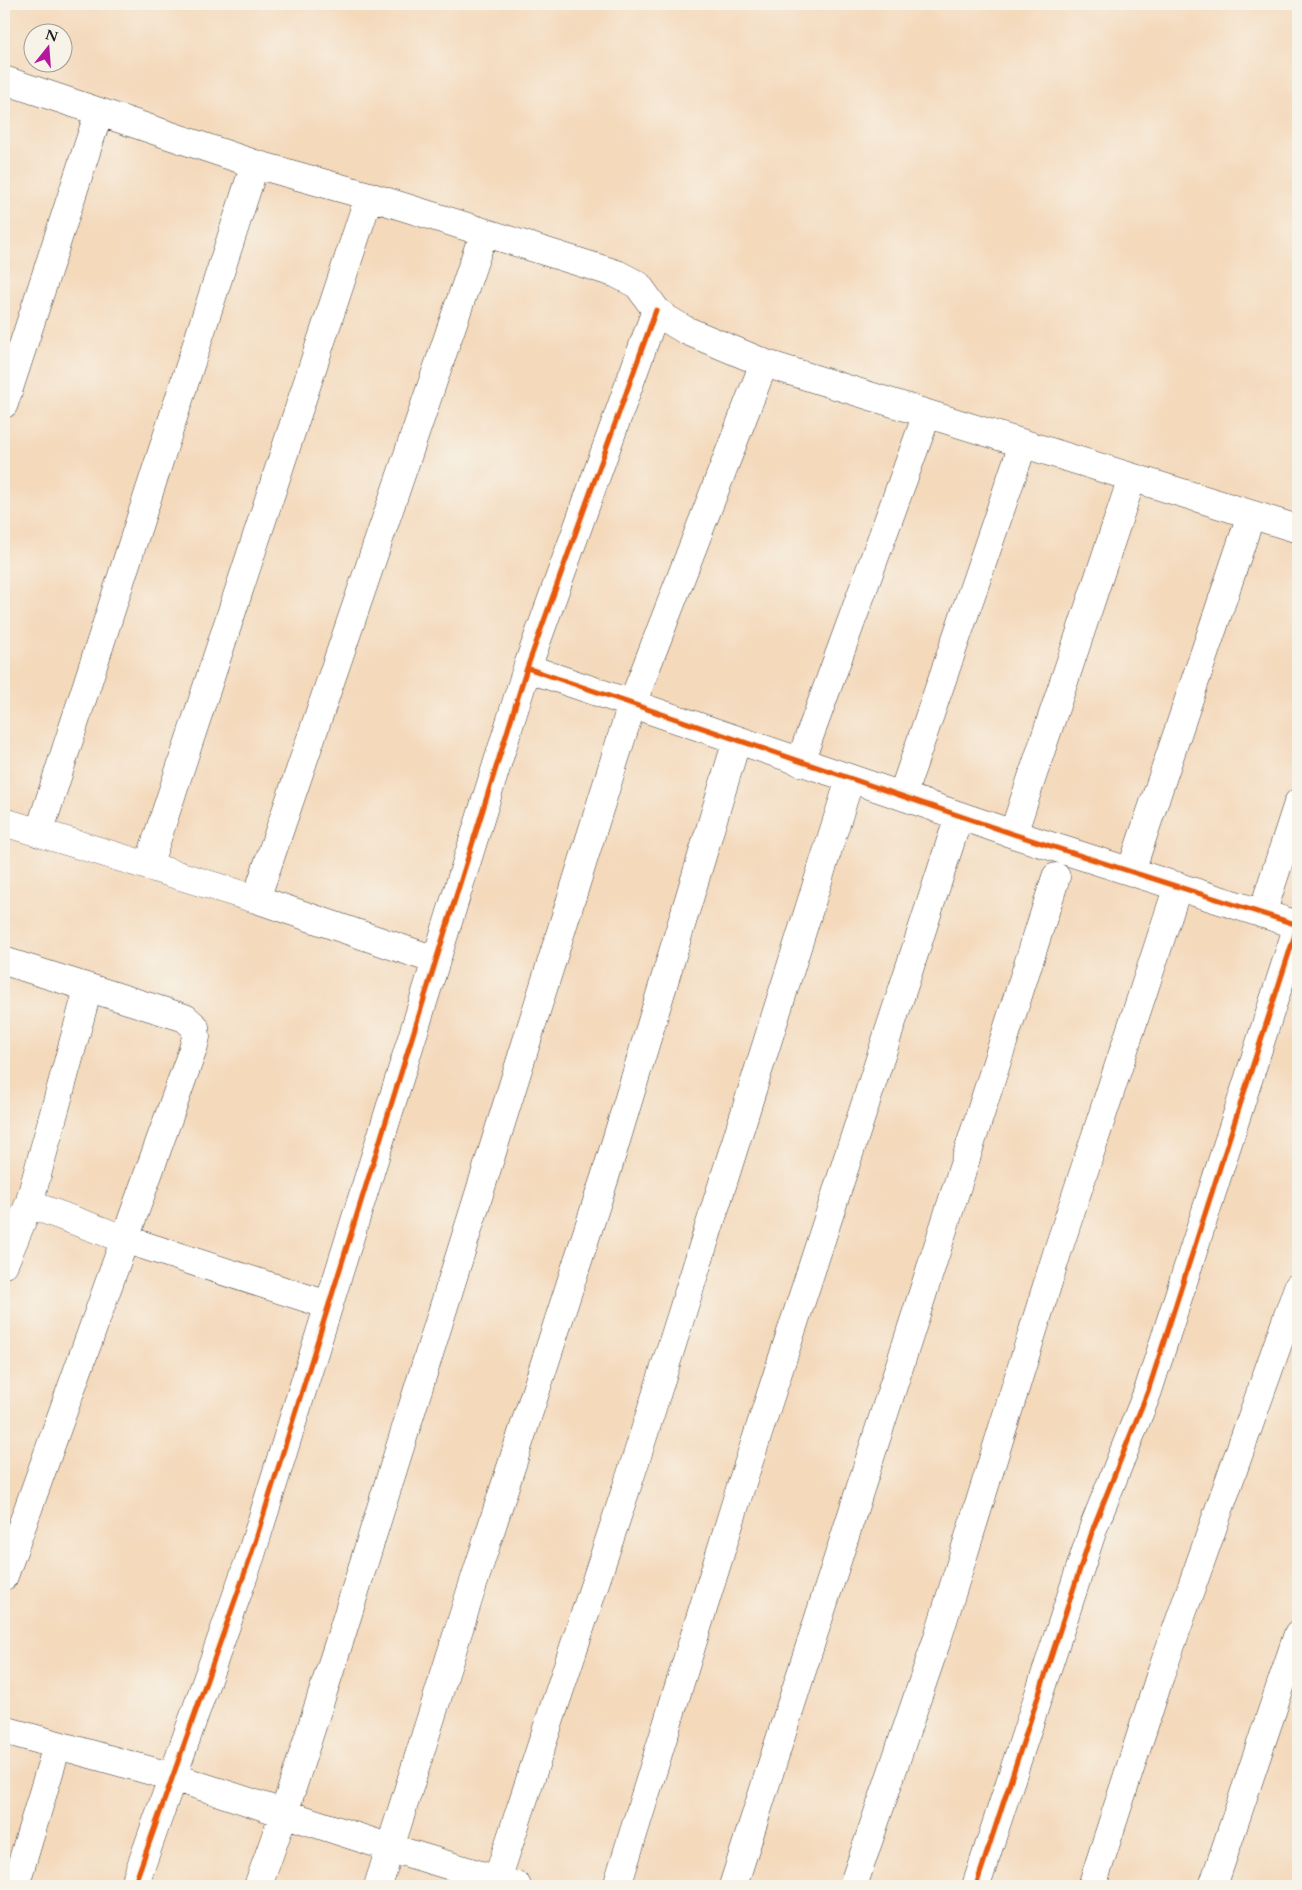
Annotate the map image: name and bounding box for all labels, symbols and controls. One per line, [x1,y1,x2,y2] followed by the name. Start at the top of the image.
[22,22,72,72] north arrow
[43,25,60,47] text: N

